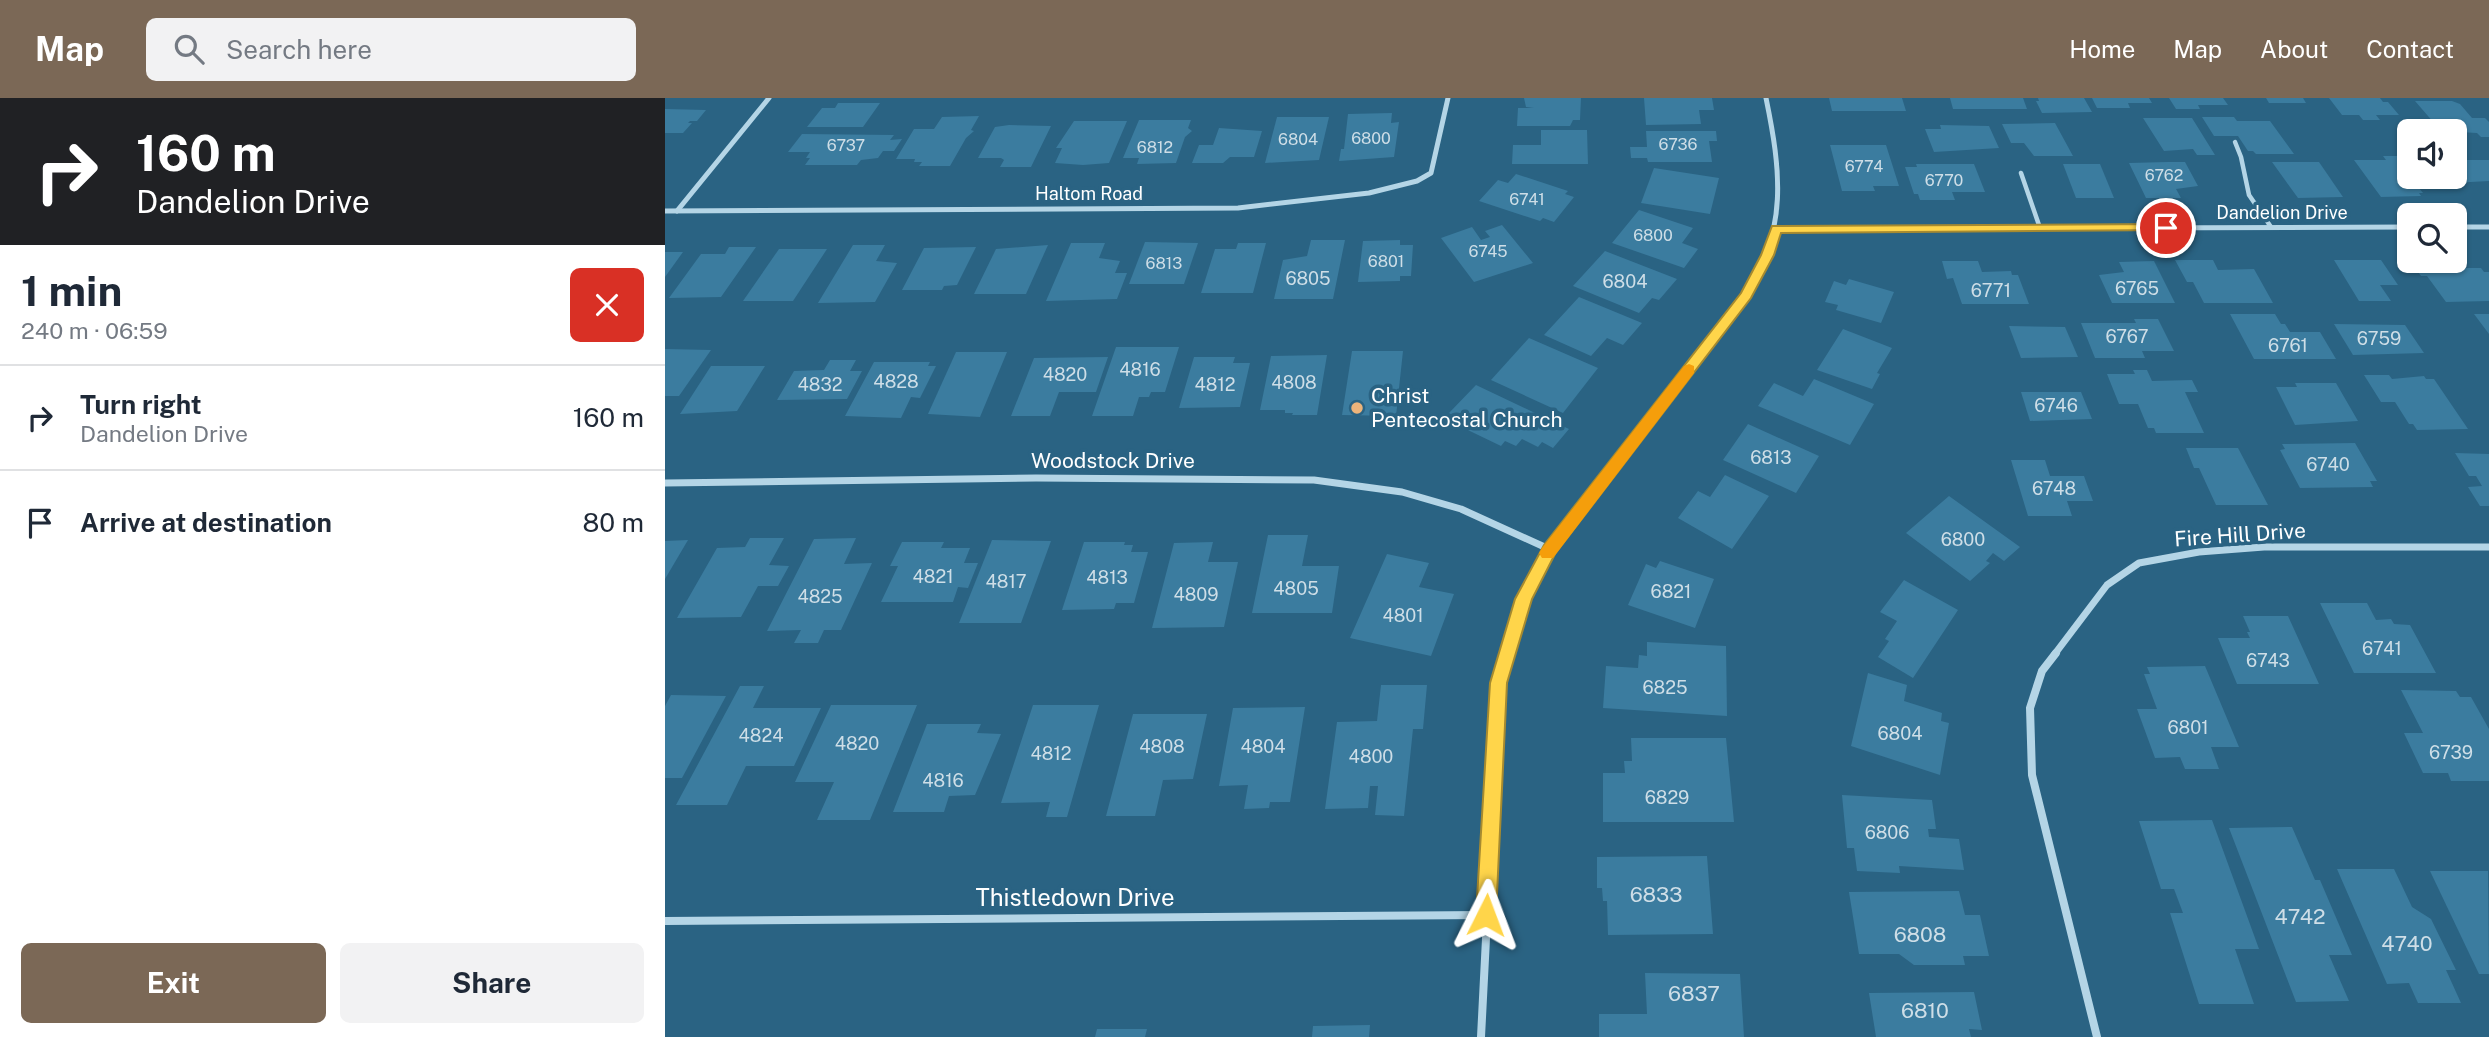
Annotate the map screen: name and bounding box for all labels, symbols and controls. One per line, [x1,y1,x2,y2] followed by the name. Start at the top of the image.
[146,18,636,81] search box
[35,30,104,68] text: Map
[170,30,208,68] icon: search
[226,34,372,65] text: Search here
[2069,35,2135,63] text: Home
[2173,35,2222,63] text: Map
[2260,35,2328,63] text: About
[2366,35,2454,63] text: Contact
[2397,119,2467,273] map controls
[2397,119,2467,189] button: sound
[136,124,276,182] text: 160 m
[21,126,112,217] icon: right
[1351,129,1391,148] house number: 6800
[1278,130,1318,149] house number: 6804
[1659,135,1697,154] house number: 6736
[827,136,865,155] house number: 6737
[1137,138,1173,157] house number: 6812
[1845,157,1883,176] house number: 6774
[2145,166,2183,185] house number: 6762
[1925,171,1963,190] house number: 6770
[136,183,370,220] text: Dandelion Drive
[1035,183,1143,204] street label: Haltom Road
[1509,190,1545,209] house number: 6741
[2136,198,2196,258] pin
[2216,202,2348,223] street label: Dandelion Drive
[2397,203,2467,273] button: search
[2147,209,2185,247] icon: arrive
[1633,226,1673,245] house number: 6800
[1468,242,1508,261] house number: 6745
[1368,252,1404,271] house number: 6801
[1146,254,1182,273] house number: 6813
[21,266,122,315] text: 1 min
[570,268,644,342] button: close
[1285,268,1331,289] house number: 6805
[1603,271,1647,292] house number: 6804
[2115,278,2159,299] house number: 6765
[1971,280,2011,301] house number: 6771
[21,317,168,344] text: 240 m · 06:59
[2105,326,2149,347] house number: 6767
[2357,328,2401,349] house number: 6759
[2268,335,2308,356] house number: 6761
[1119,359,1161,380] house number: 4816
[1043,364,1087,385] house number: 4820
[873,371,919,392] house number: 4828
[1271,372,1317,393] house number: 4808
[798,374,842,395] house number: 4832
[1194,374,1236,395] house number: 4812
[1371,383,1563,432] place label: Christ Pentecostal Church
[80,389,202,420] text: Turn right
[2034,395,2078,416] house number: 6746
[21,399,59,437] icon: right
[1349,400,1365,416] marker: Christ Pentecostal Church
[573,402,644,433] text: 160 m
[80,420,248,447] text: Dandelion Drive
[1750,447,1792,468] house number: 6813
[1031,448,1195,473] street label: Woodstock Drive
[2306,454,2350,475] house number: 6740
[2032,478,2076,499] house number: 6748
[21,504,59,542] icon: arrive
[80,507,332,538] text: Arrive at destination
[583,507,644,538] text: 80 m
[2173,517,2307,552] street label: Fire Hill Drive
[1941,529,1985,550] house number: 6800
[912,566,954,587] house number: 4821
[1086,567,1128,588] house number: 4813
[985,571,1027,592] house number: 4817
[1273,578,1319,599] house number: 4805
[1651,581,1691,602] house number: 6821
[1174,584,1219,605] house number: 4809
[797,586,843,607] house number: 4825
[1382,605,1424,626] house number: 4801
[2362,638,2402,659] house number: 6741
[2246,650,2290,671] house number: 6743
[1643,677,1688,698] house number: 6825
[2168,717,2208,738] house number: 6801
[1878,723,1922,744] house number: 6804
[738,725,784,746] house number: 4824
[835,733,879,754] house number: 4820
[1139,736,1185,757] house number: 4808
[1240,736,1286,757] house number: 4804
[2429,742,2473,763] house number: 6739
[1030,743,1072,764] house number: 4812
[1349,746,1393,767] house number: 4800
[922,770,964,791] house number: 4816
[1645,787,1689,808] house number: 6829
[1865,822,1909,843] house number: 6806
[1449,878,1523,952] position arrow
[1630,882,1682,907] house number: 6833
[975,883,1175,911] street label: Thistledown Drive
[2275,904,2325,929] house number: 4742
[1894,922,1946,947] house number: 6808
[2381,931,2433,956] house number: 4740
[21,943,326,1023] button: Exit
[340,943,644,1023] button: Share
[1668,981,1720,1006] house number: 6837
[1901,998,1949,1023] house number: 6810

